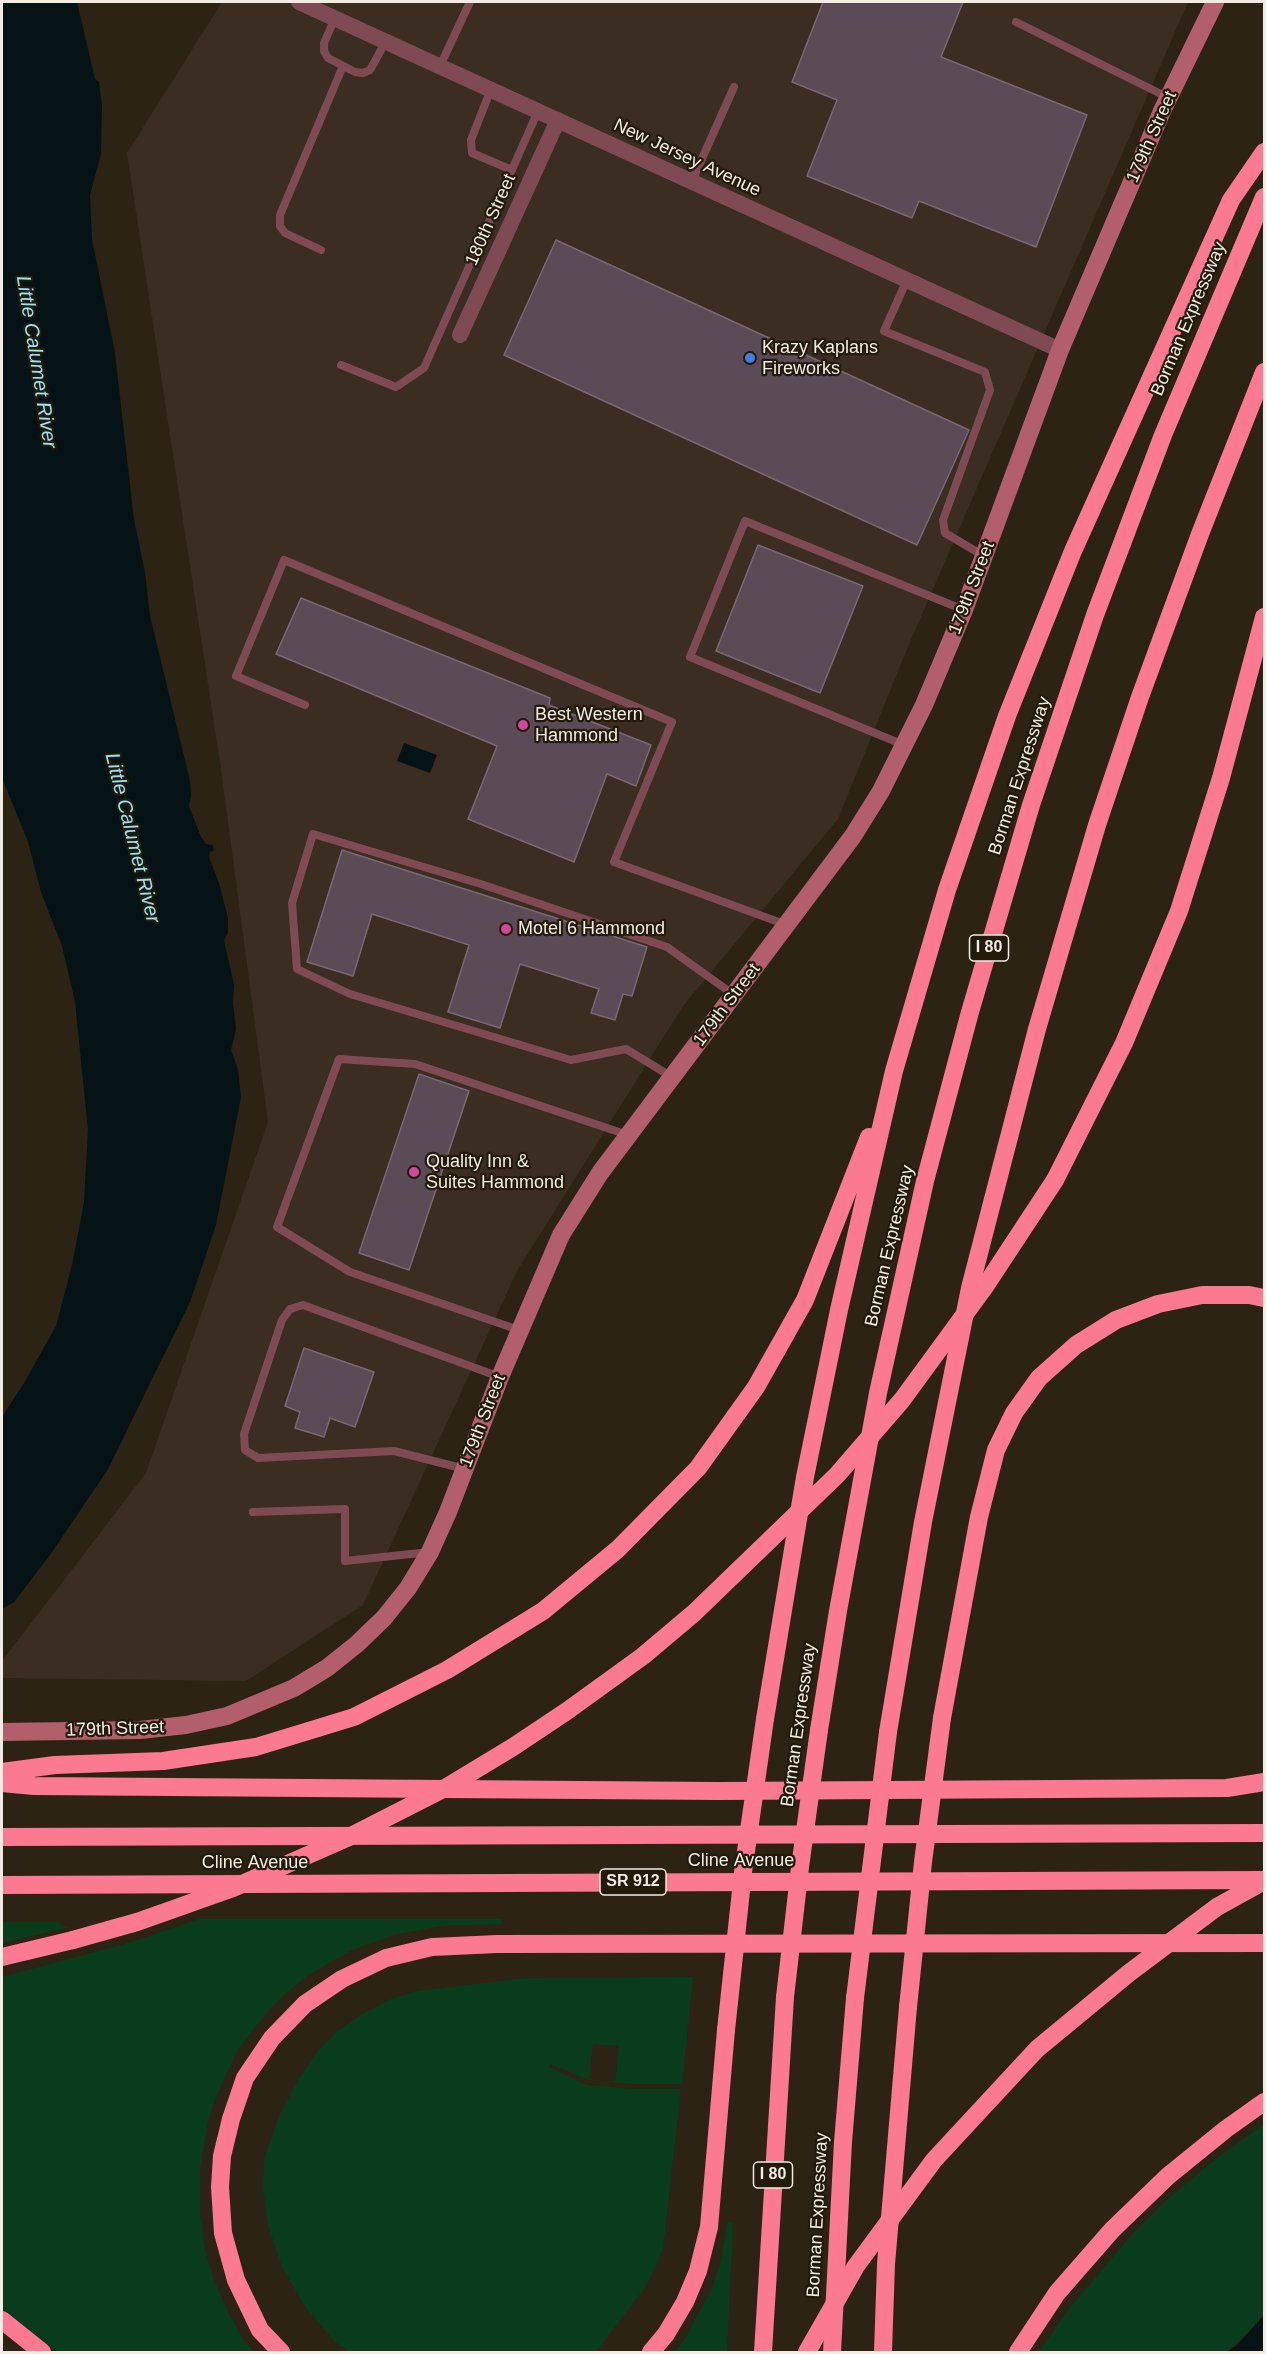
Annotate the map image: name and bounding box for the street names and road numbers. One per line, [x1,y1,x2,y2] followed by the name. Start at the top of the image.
[1122,88,1182,186] street label: 179th Street
[610,114,764,202] street label: New Jersey Avenue
[461,171,521,269] street label: 180th Street
[1147,239,1231,399] street label: Borman Expressway
[944,538,1000,638] street label: 179th Street
[984,694,1056,858] street label: Borman Expressway
[970,935,1008,961] road number: I 80
[689,959,765,1051] street label: 179th Street
[861,1163,919,1329] street label: Borman Expressway
[455,1371,511,1471] street label: 179th Street
[777,1642,821,1808] street label: Borman Expressway
[66,1716,164,1742] street label: 179th Street
[688,1850,794,1872] street label: Cline Avenue
[202,1852,308,1874] street label: Cline Avenue
[600,1869,666,1895] road number: SR 912
[803,2132,833,2298] street label: Borman Expressway
[754,2162,792,2188] road number: I 80

